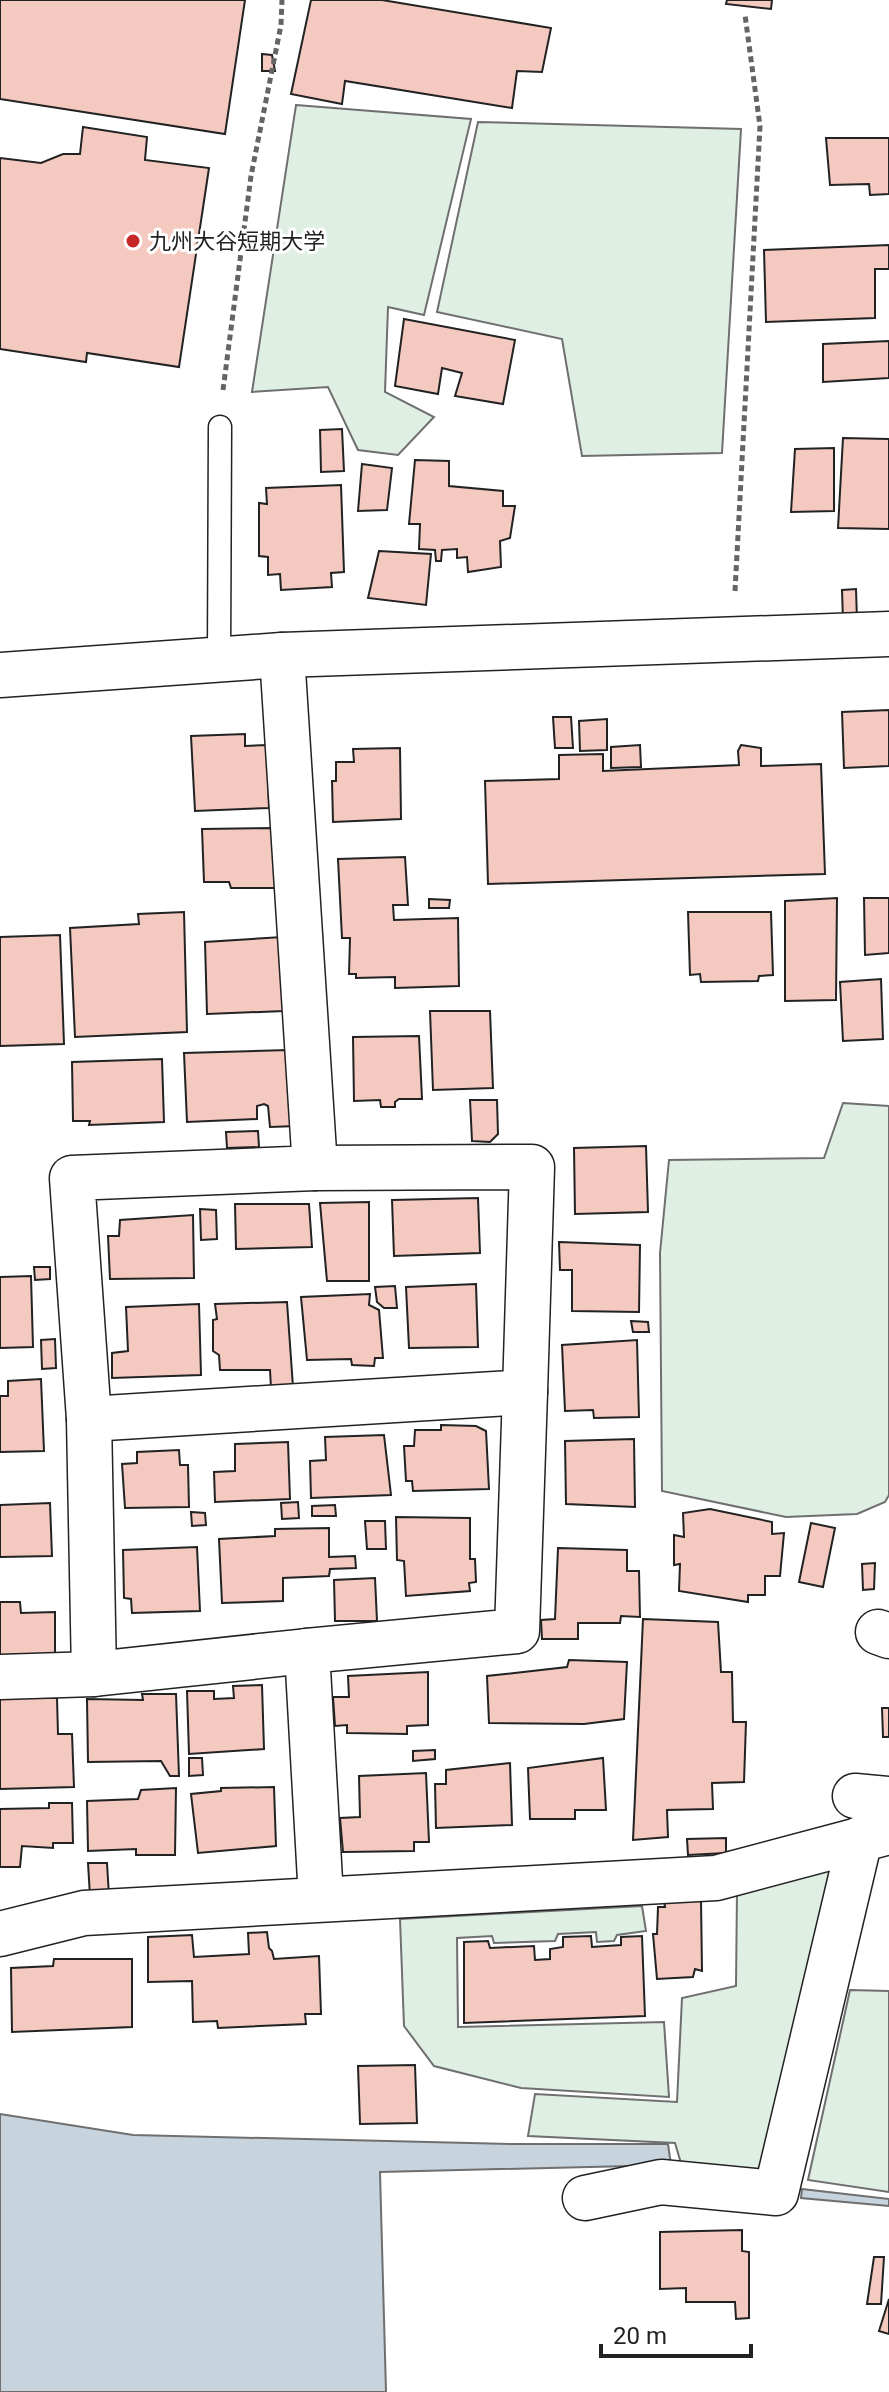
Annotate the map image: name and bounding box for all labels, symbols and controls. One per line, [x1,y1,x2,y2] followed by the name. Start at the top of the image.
[149,229,325,254] place label: 九州大谷短期大学
[124,232,142,250] marker: 九州大谷短期大学
[601,2308,751,2358] scale bar
[613,2322,667,2350] text: 20 m

